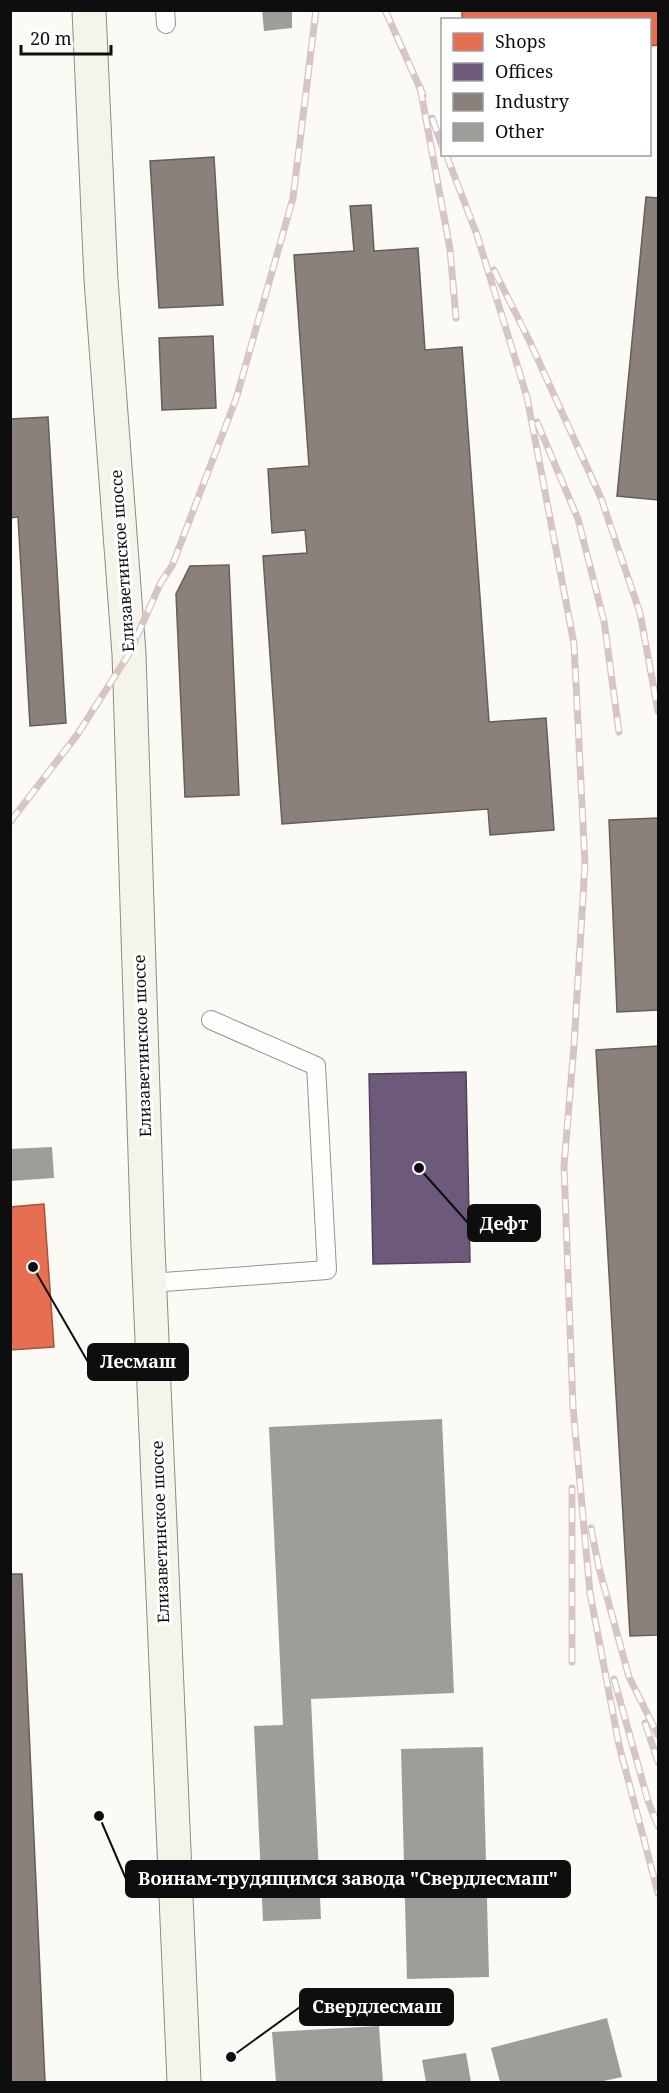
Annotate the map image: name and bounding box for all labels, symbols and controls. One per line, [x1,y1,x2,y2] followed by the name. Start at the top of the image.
[21,18,111,56] scale bar
[441,18,651,156] legend
[30,26,72,50] text: 20 m
[495,29,546,53] text: Shops
[495,59,553,83] text: Offices
[495,89,570,113] text: Industry
[495,119,545,143] text: Other
[105,469,139,653] street label: Елизаветинское шоссе
[128,954,156,1138] street label: Елизаветинское шоссе
[468,1205,540,1241] callout: Дефт
[480,1211,528,1235] text: Дефт
[88,1344,188,1380] callout: Лесмаш
[100,1349,176,1373] text: Лесмаш
[146,1440,174,1624] street label: Елизаветинское шоссе
[126,1861,570,1897] callout: Воинам-трудящимся завода "Свердлесмаш"
[138,1866,558,1890] text: Воинам-трудящимся завода "Свердлесмаш"
[300,1989,453,2025] callout: Свердлесмаш
[312,1994,442,2018] text: Свердлесмаш

